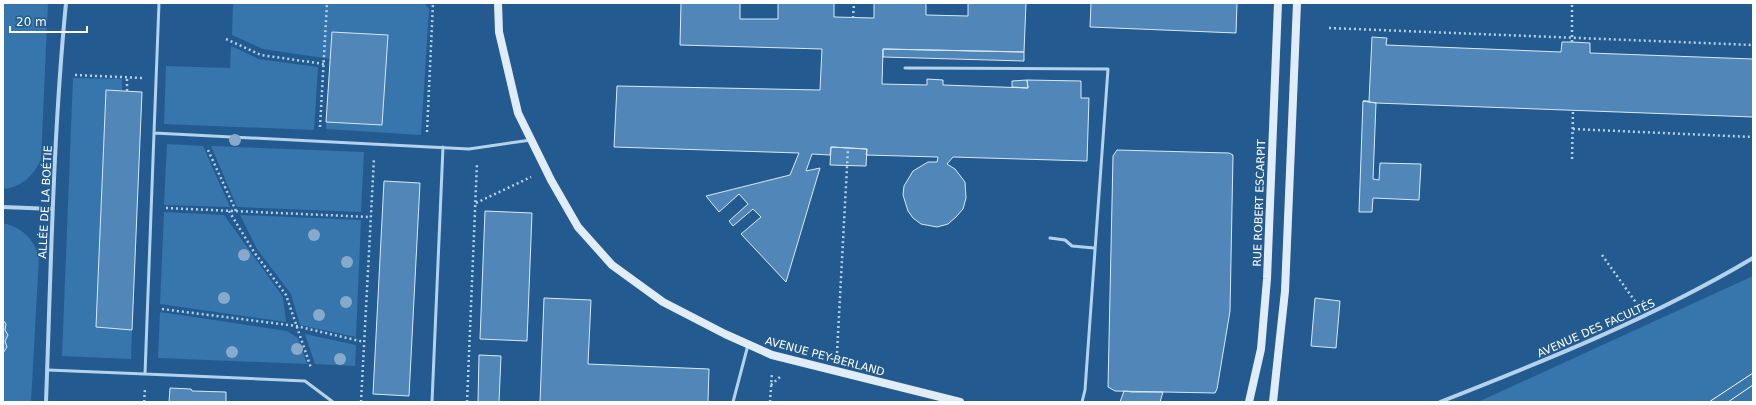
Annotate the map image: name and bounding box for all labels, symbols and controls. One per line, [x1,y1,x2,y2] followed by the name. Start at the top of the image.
[10,8,87,34] scale bar
[16,15,47,29] text: 20 m
[1251,139,1268,267] street label: RUE ROBERT ESCARPIT
[36,145,55,259] street label: ALLÉE DE LA BOÉTIE
[1535,297,1657,360] street label: AVENUE DES FACULTÉS
[764,334,886,379] street label: AVENUE PEY-BERLAND

